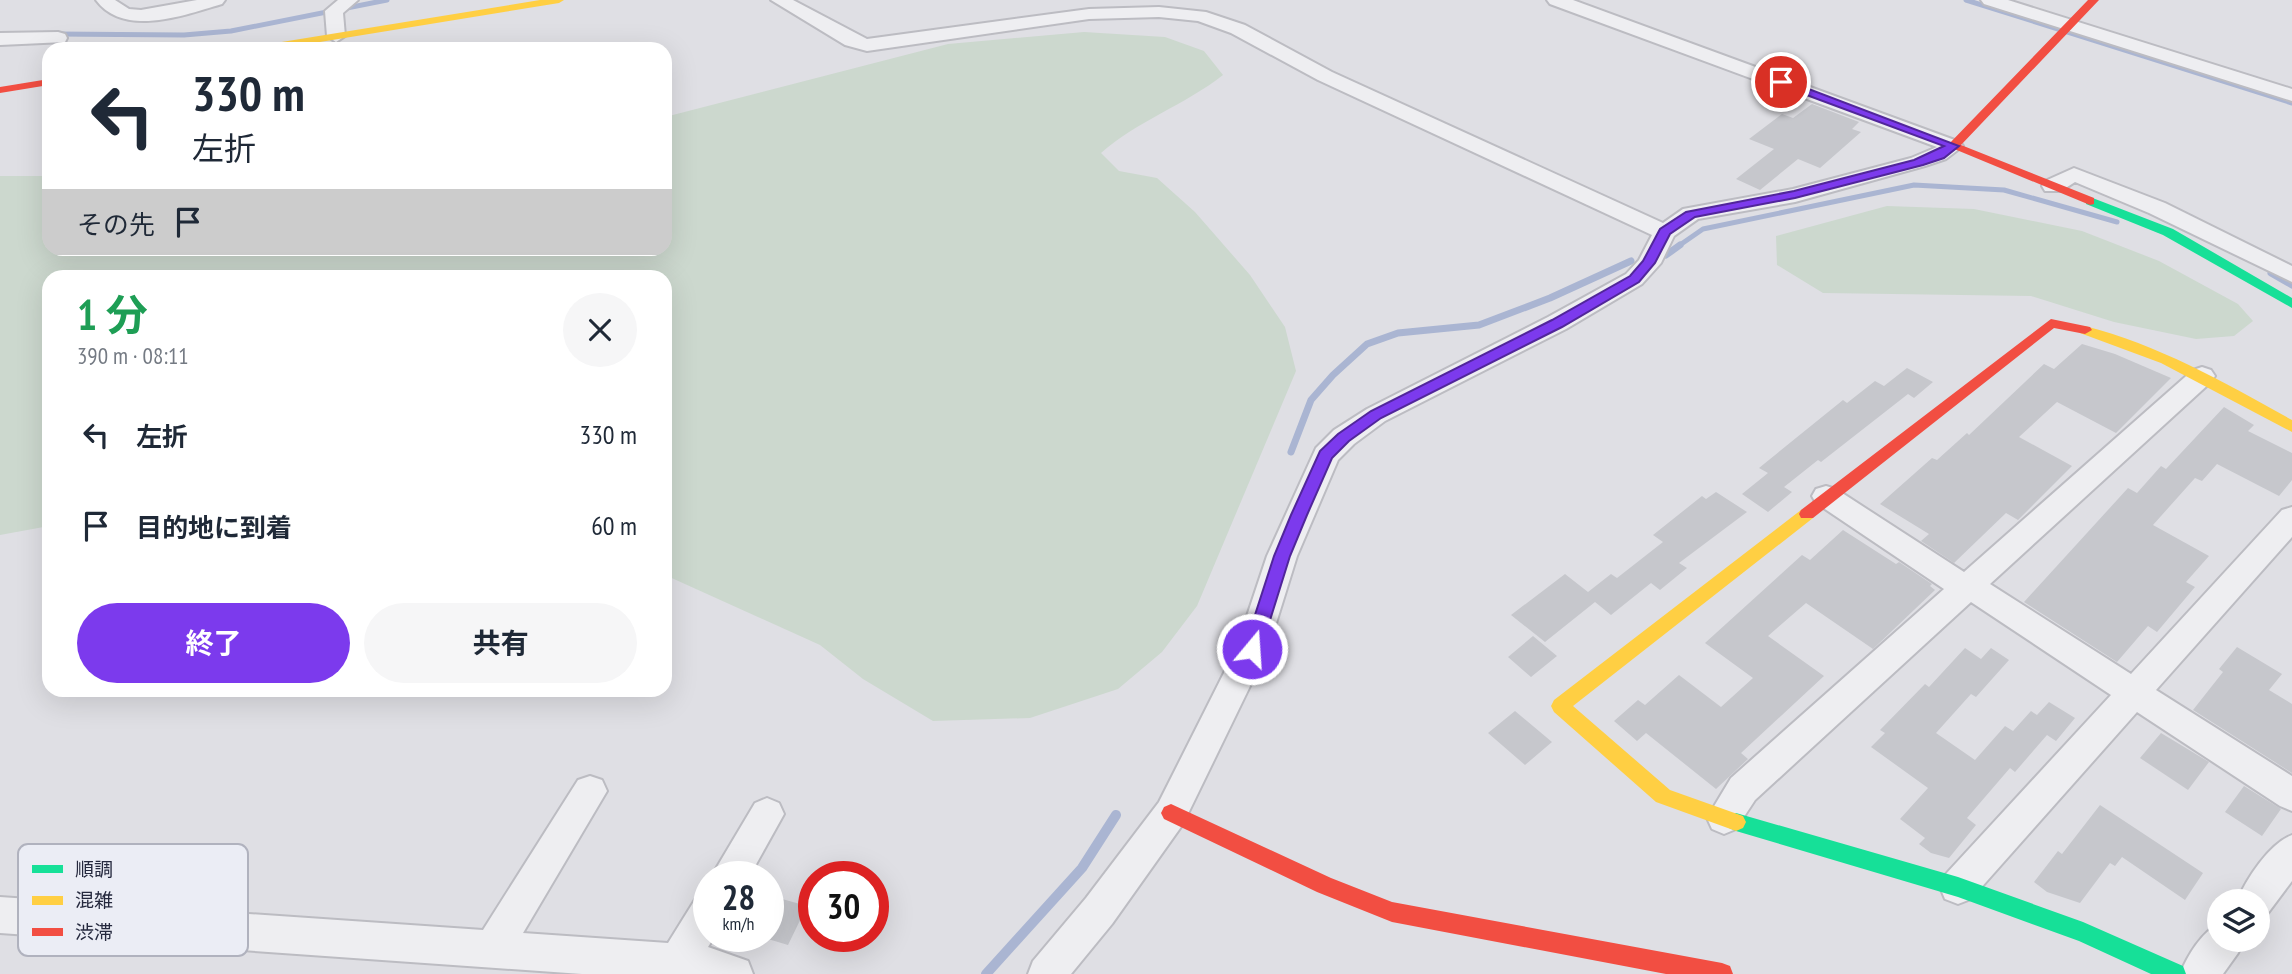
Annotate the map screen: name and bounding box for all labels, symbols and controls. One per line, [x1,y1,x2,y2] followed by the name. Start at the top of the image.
[1751,52,1811,112] pin
[192,61,305,125] text: 330 m
[1762,63,1800,101] icon: arrive
[77,70,168,161] icon: left
[192,127,256,169] text: 左折
[169,203,207,241] icon: arrive
[77,208,155,241] text: その先
[77,287,148,342] text: 1 分
[563,293,637,367] button: close
[77,341,189,370] text: 390 m · 08:11
[77,416,115,454] icon: left
[579,418,637,451] text: 330 m
[136,420,188,453] text: 左折
[77,507,115,545] icon: arrive
[591,509,637,542] text: 60 m
[136,511,292,544] text: 目的地に到着
[77,603,350,683] button: 終了
[364,603,637,683] button: 共有
[1215,612,1289,686] position arrow
[18,844,248,956] legend
[75,857,113,881] text: 順調
[798,861,889,952] speed limit sign: 30
[722,874,755,920] text: 28
[75,888,113,912] text: 混雑
[2207,889,2270,952] map controls
[2207,889,2270,952] button: layers
[723,912,754,935] text: km/h
[75,920,113,944] text: 渋滞

